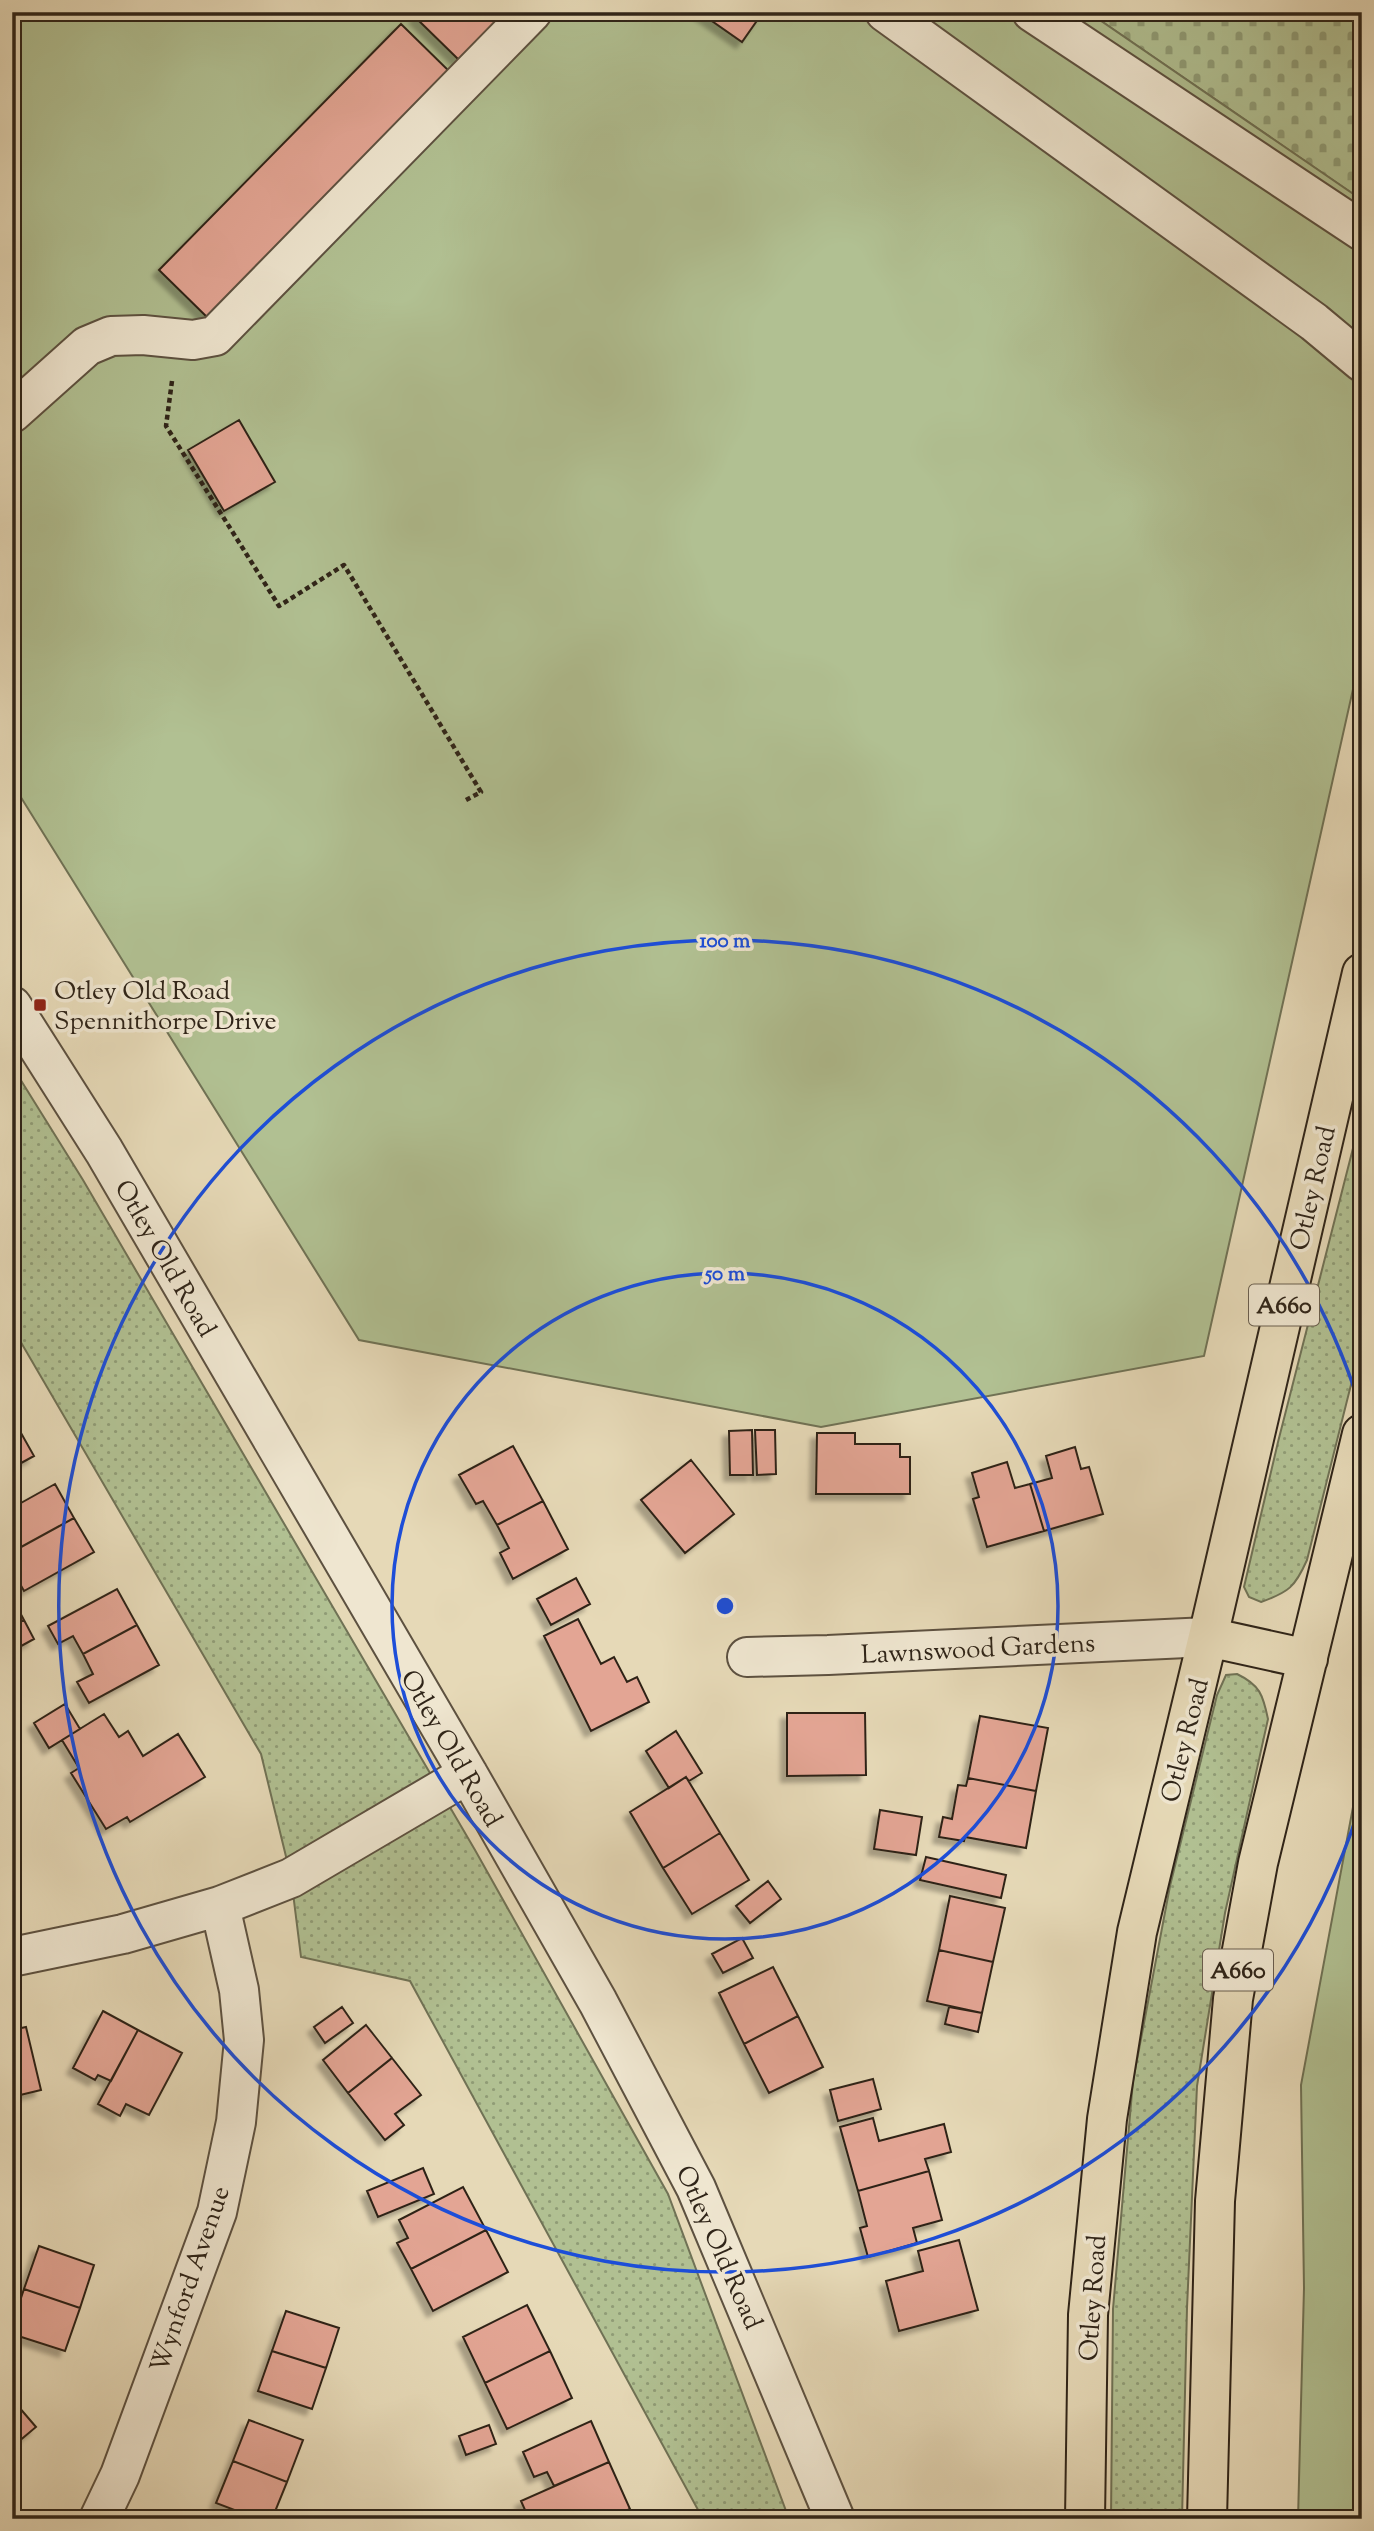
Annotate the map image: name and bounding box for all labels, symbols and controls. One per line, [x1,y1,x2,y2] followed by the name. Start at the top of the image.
[700,927,751,957] text: 100 m
[54,974,277,1041] place label: Otley Old Road Spennithorpe Drive
[32,997,48,1013] marker: Otley Old Road Spennithorpe Drive
[1282,1122,1347,1254] street label: Otley Road
[104,1174,224,1345] street label: Otley Old Road
[703,1260,746,1290] text: 50 m
[1249,1284,1319,1325] road number: A660
[713,1594,737,1618] centre of rings
[860,1626,1096,1675] street label: Lawnswood Gardens
[390,1664,510,1835] street label: Otley Old Road
[1153,1674,1220,1807] street label: Otley Road
[1203,1950,1273,1991] road number: A660
[665,2160,771,2336] street label: Otley Old Road
[142,2182,241,2378] street label: Wynford Avenue
[1072,2233,1117,2363] street label: Otley Road

